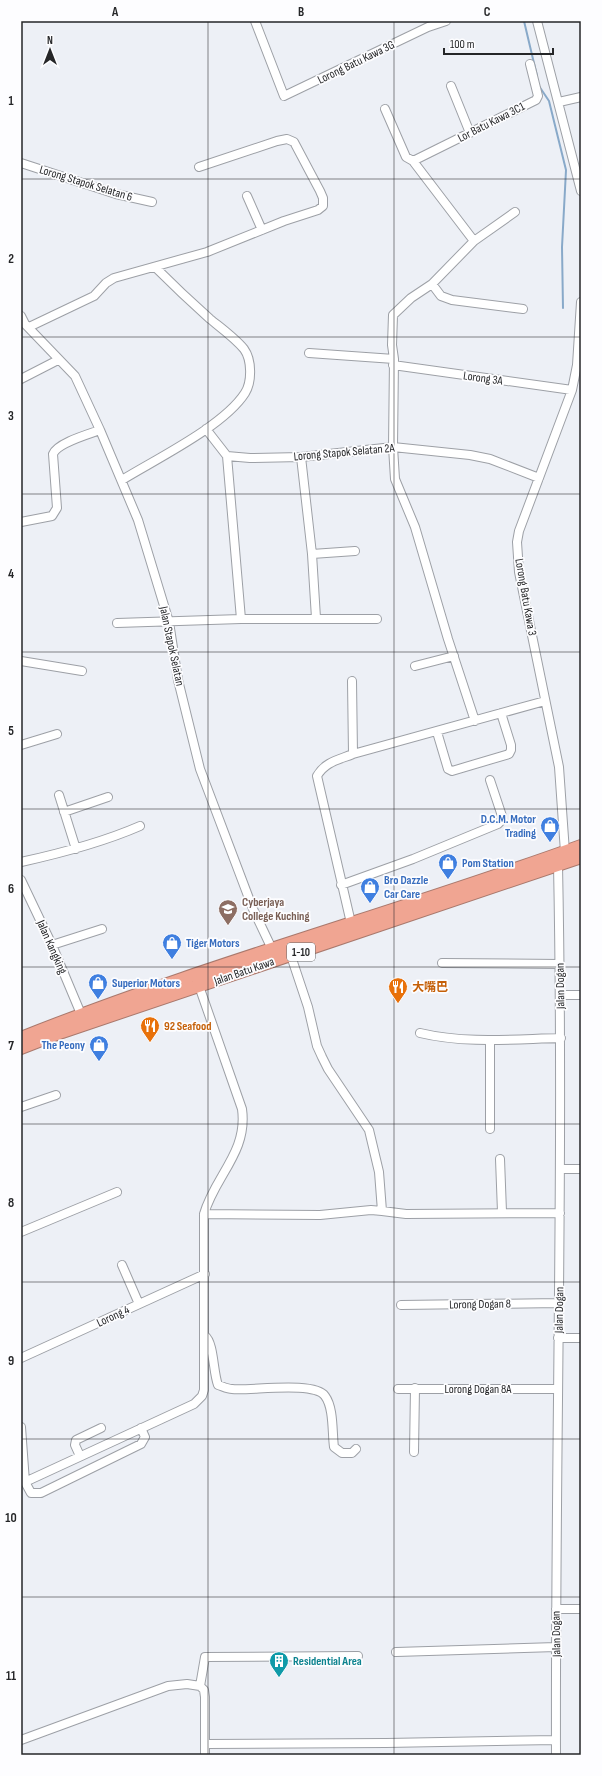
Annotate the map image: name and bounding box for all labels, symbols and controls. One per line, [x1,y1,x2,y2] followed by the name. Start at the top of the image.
[111,4,119,20] text: A
[298,4,304,20] text: B
[484,4,491,20] text: C
[30,30,70,70] north arrow
[444,30,553,56] scale bar
[47,34,53,47] text: N
[315,37,397,88] street label: Lorong Batu Kawa 3G
[450,37,475,52] text: 100 m
[8,93,14,109] text: 1
[455,99,528,146] street label: Lor Batu Kawa 3C1
[38,162,134,205] street label: Lorong Stapok Selatan 6
[8,251,14,267] text: 2
[462,368,504,389] street label: Lorong 3A
[8,408,14,424] text: 3
[293,441,396,464] street label: Lorong Stapok Selatan 2A
[511,557,540,637] street label: Lorong Batu Kawa 3
[8,566,14,582] text: 4
[156,604,187,687] street label: Jalan Stapok Selatan
[8,723,14,739] text: 5
[481,812,536,841] place label: D.C.M. Motor Trading
[539,815,561,843] shop icon: D.C.M. Motor Trading
[437,852,459,880] shop icon: Pom Station
[462,856,514,871] place label: Pom Station
[384,873,428,902] place label: Bro Dazzle Car Care
[359,876,381,904] shop icon: Bro Dazzle Car Care
[8,881,14,897] text: 6
[242,895,310,924] place label: Cyberjaya College Kuching
[217,898,239,926] school or university icon: Cyberjaya College Kuching
[33,917,70,977] street label: Jalan Kangking
[161,932,183,960] shop icon: Tiger Motors
[186,936,240,951] place label: Tiger Motors
[287,943,315,961] road number: 1-10
[211,954,277,989] street label: Jalan Batu Kawa
[553,963,568,1010] street label: Jalan Dogan
[87,972,109,1000] shop icon: Superior Motors
[112,976,180,991] place label: Superior Motors
[387,976,409,1004] restaurant icon: 大嘴巴
[412,980,448,995] place label: 大嘴巴
[139,1015,161,1043] restaurant icon: 92 Seafood
[164,1019,212,1034] place label: 92 Seafood
[88,1034,110,1062] shop icon: The Peony
[8,1038,14,1054] text: 7
[41,1038,85,1053] place label: The Peony
[8,1195,14,1211] text: 8
[552,1287,567,1334] street label: Jalan Dogan
[449,1296,511,1313] street label: Lorong Dogan 8
[94,1302,132,1331] street label: Lorong 4
[8,1353,14,1369] text: 9
[445,1382,512,1397] street label: Lorong Dogan 8A
[5,1510,17,1526] text: 10
[549,1611,564,1658] street label: Jalan Dogan
[268,1650,290,1678] building icon: Residential Area
[293,1654,362,1669] place label: Residential Area
[6,1668,16,1684] text: 11

